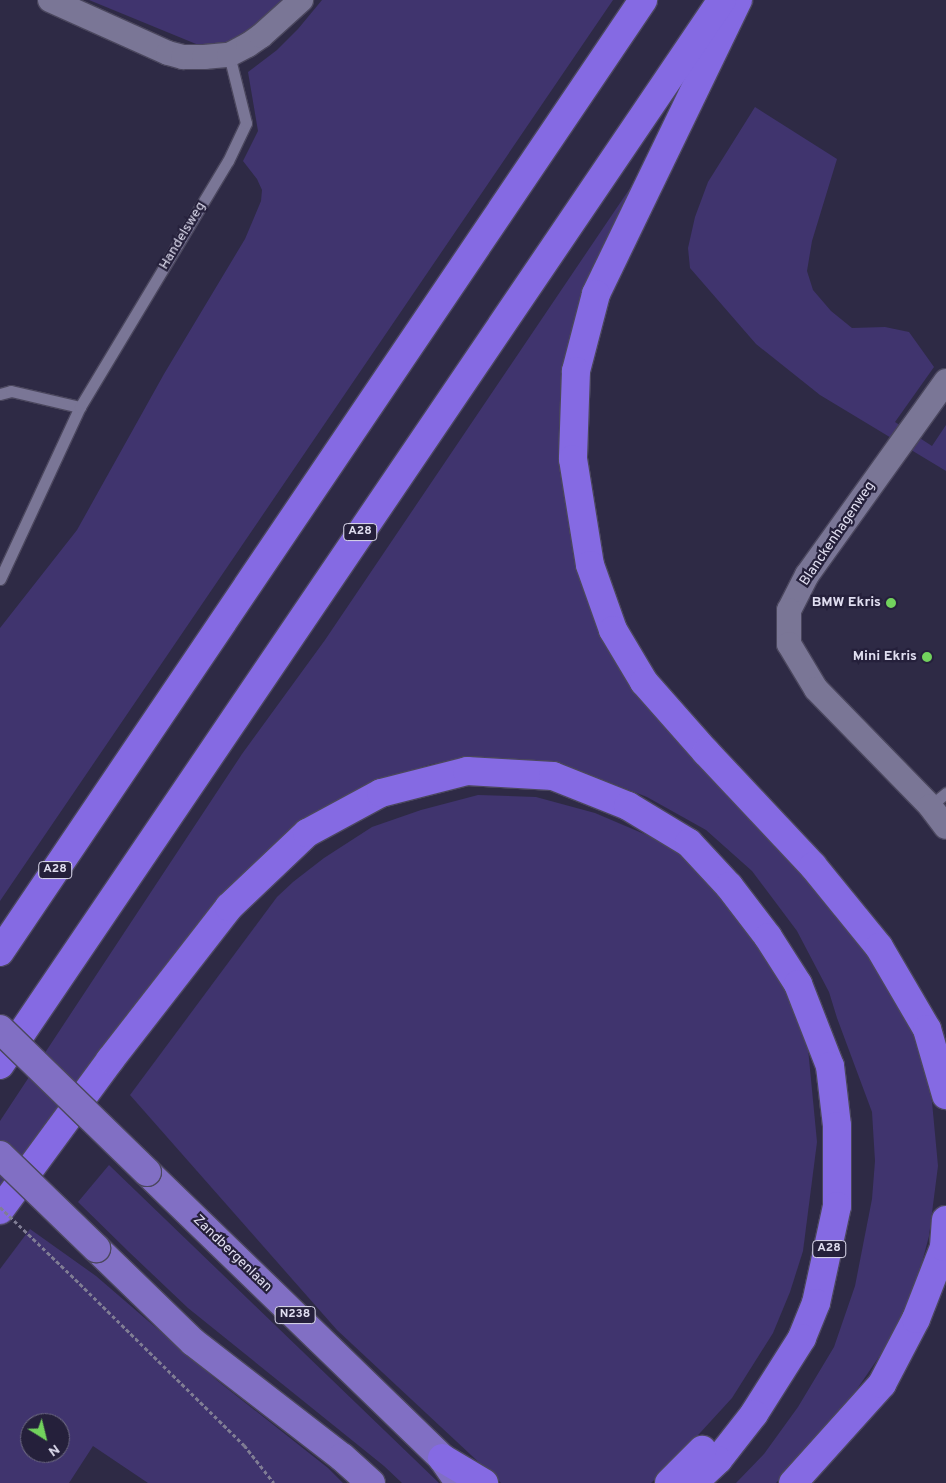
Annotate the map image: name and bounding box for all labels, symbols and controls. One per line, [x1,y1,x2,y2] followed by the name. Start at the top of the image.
[156,199,210,273] street label: Handelsweg
[797,479,879,589] street label: Blanckenhagenweg
[342,522,378,542] road number: A28
[812,595,881,611] place label: BMW Ekris
[885,597,897,609] marker: BMW Ekris
[853,649,917,665] place label: Mini Ekris
[921,651,933,663] marker: Mini Ekris
[38,860,72,880] road number: A28
[189,1212,275,1296] street label: Zandbergenlaan
[812,1240,846,1258] road number: A28
[274,1306,316,1324] road number: N238
[20,1413,70,1463] north arrow
[44,1440,63,1460] text: N

